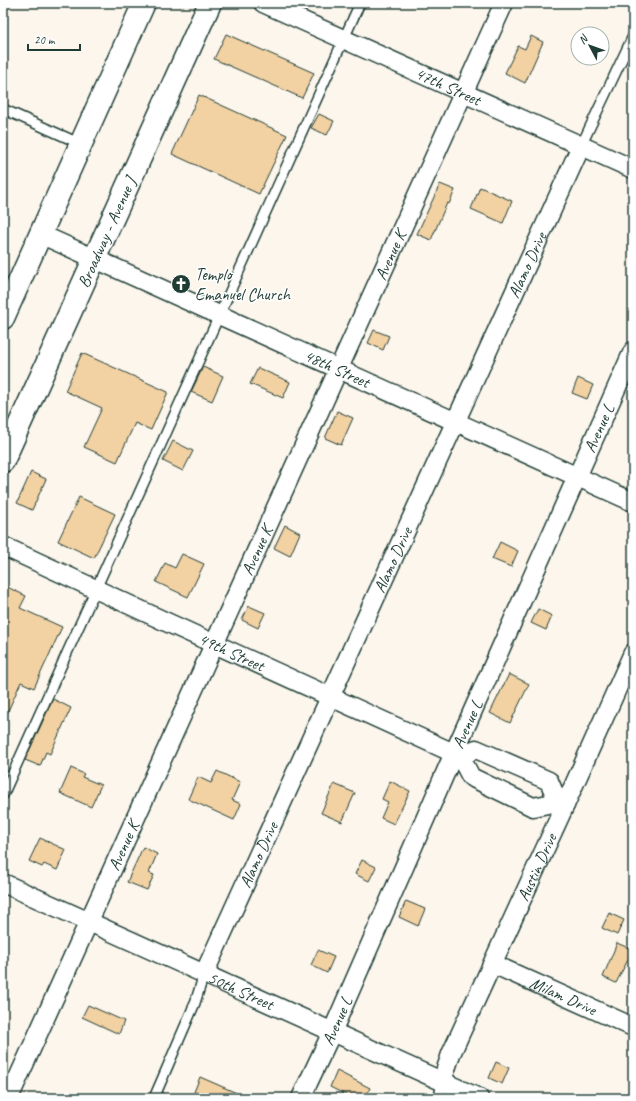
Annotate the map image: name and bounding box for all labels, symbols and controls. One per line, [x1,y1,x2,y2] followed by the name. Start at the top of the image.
[28,26,80,52] scale bar
[570,26,610,66] north arrow
[575,31,591,47] text: N
[34,32,56,48] text: 20 m
[412,62,486,111] street label: 47th Street
[72,171,141,291] street label: Broadway - Avenue J
[370,224,412,283] street label: Avenue K
[503,228,551,301] street label: Alamo Drive
[195,264,291,305] place label: Templo Emanuel Church
[170,273,192,295] church icon: Templo Emanuel Church
[301,344,375,393] street label: 48th Street
[579,400,619,456] street label: Avenue L
[236,519,278,578] street label: Avenue K
[369,522,417,596] street label: Alamo Drive
[196,628,270,677] street label: 49th Street
[447,696,487,751] street label: Avenue L
[103,814,145,873] street label: Avenue K
[234,817,283,891] street label: Alamo Drive
[512,829,562,904] street label: Austin Drive
[205,967,279,1015] street label: 50th Street
[527,972,601,1020] street label: Milam Drive
[317,993,357,1048] street label: Avenue L

